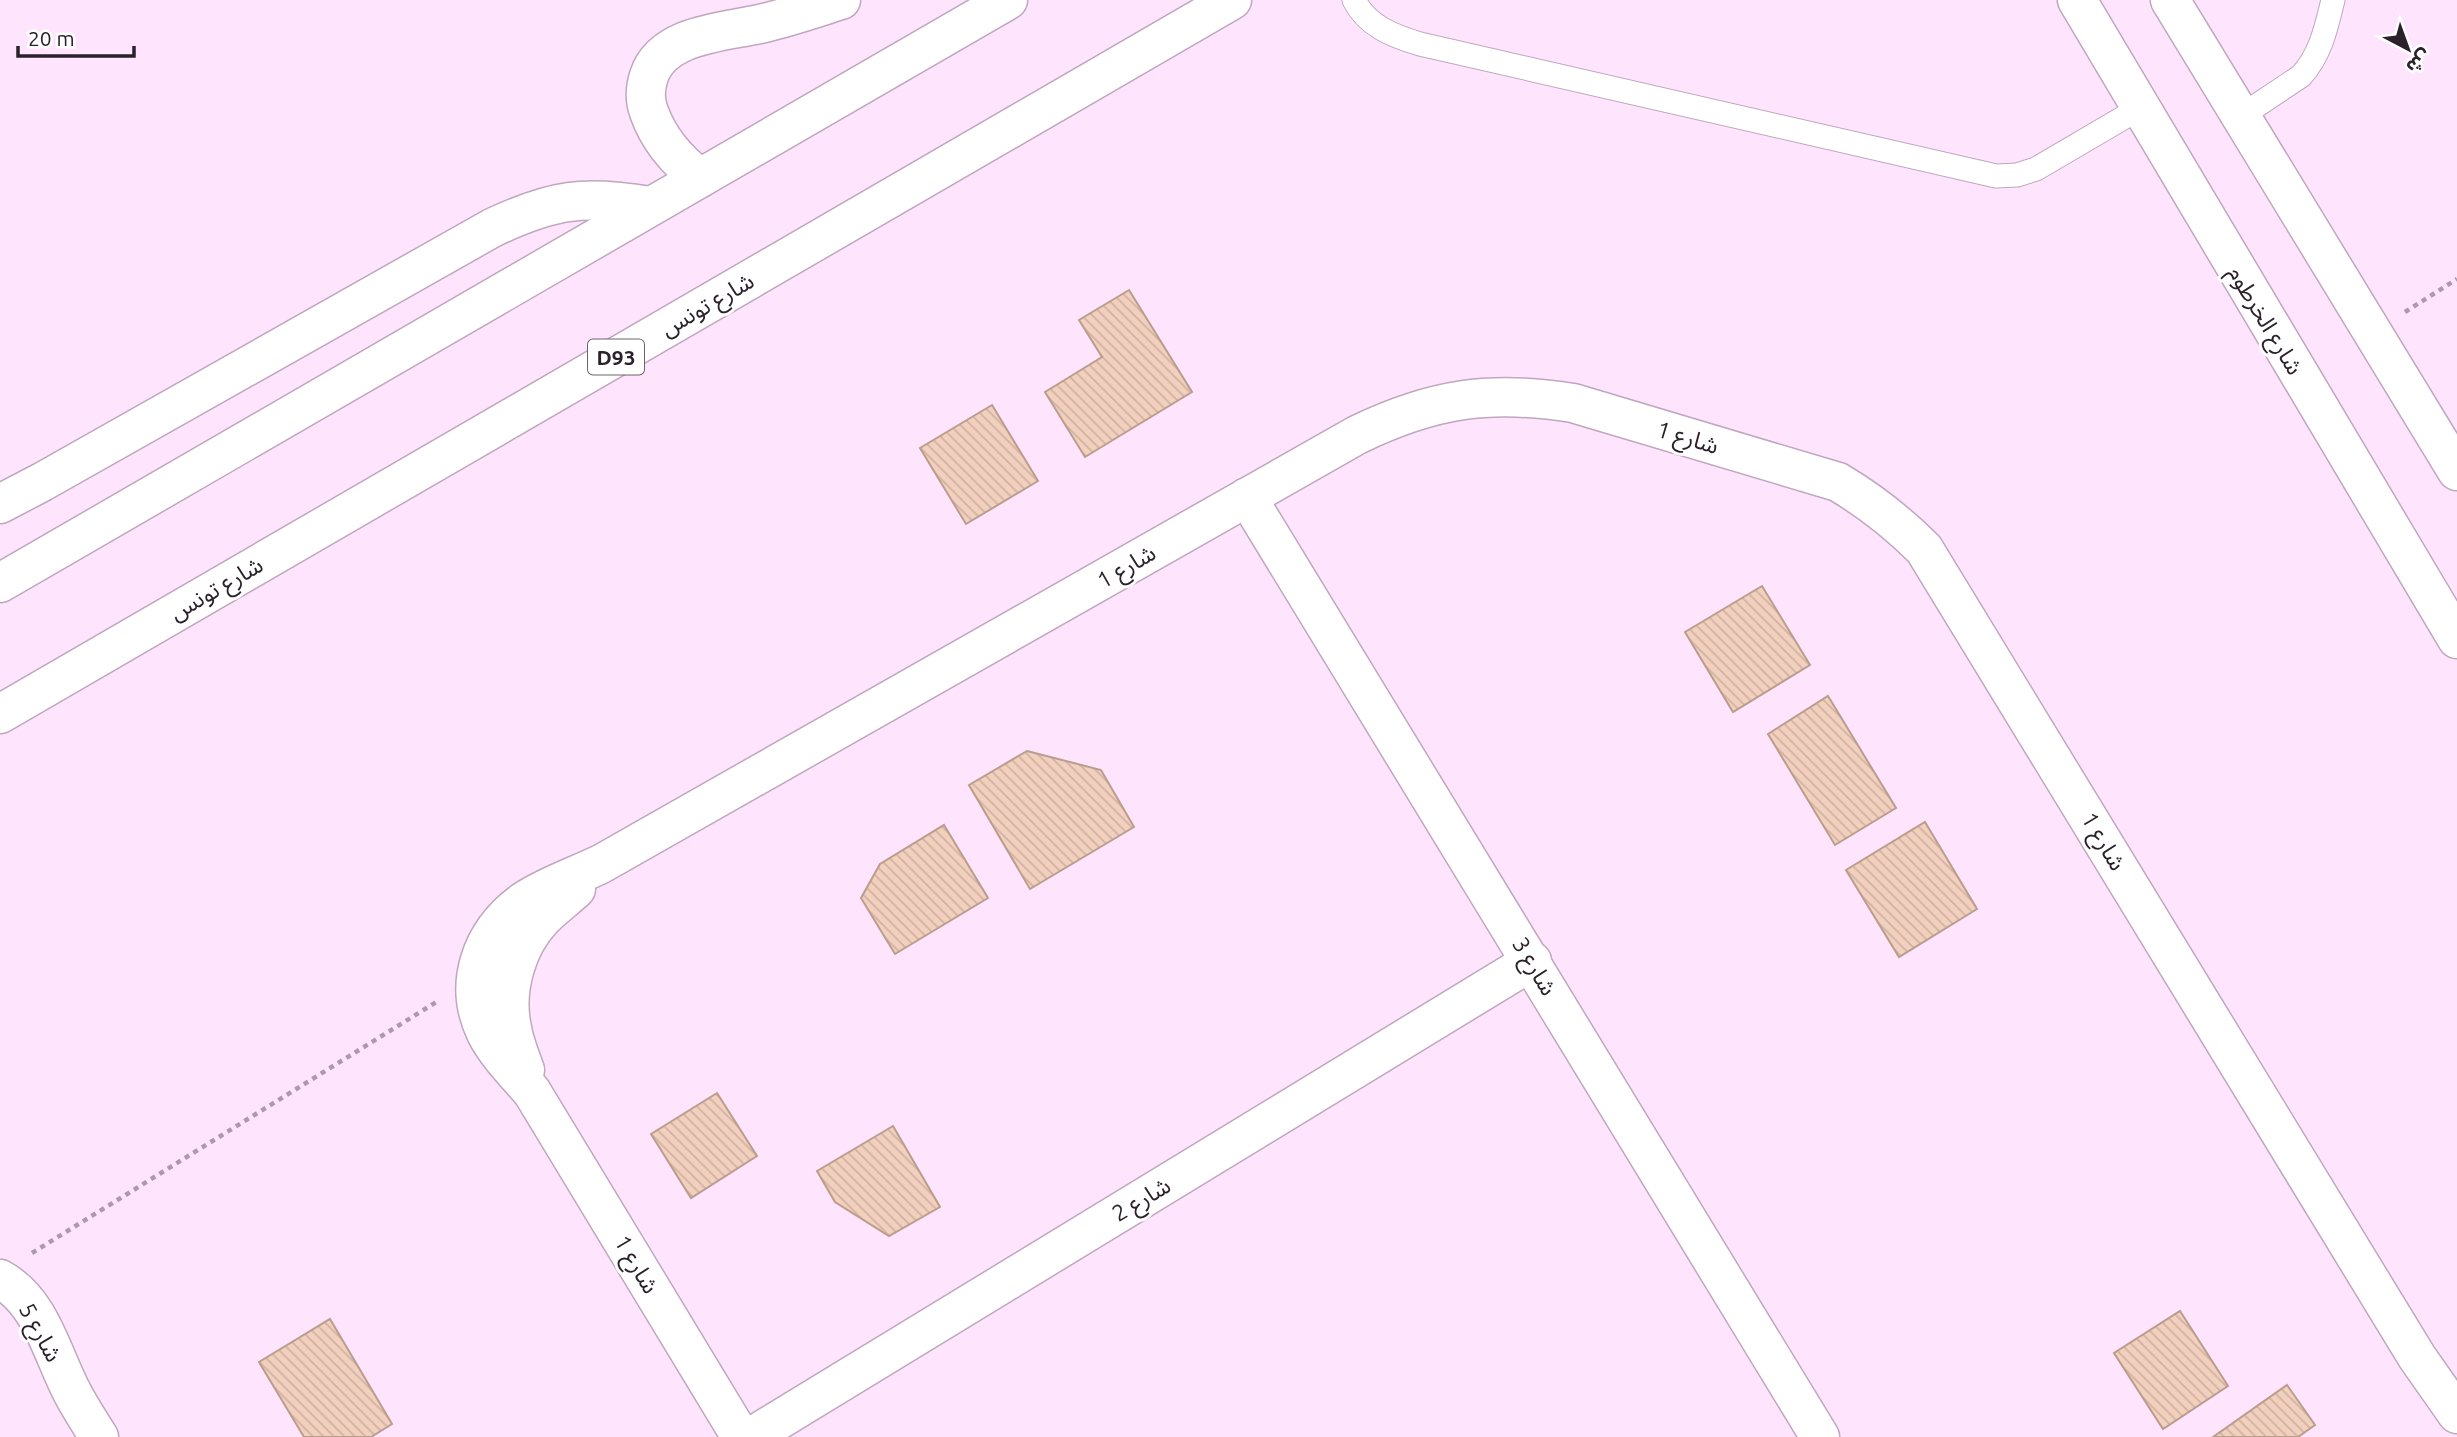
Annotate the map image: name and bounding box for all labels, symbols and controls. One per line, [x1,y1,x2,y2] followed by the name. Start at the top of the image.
[18,14,133,58] scale bar
[2373,14,2443,84] north arrow
[28,26,75,50] text: 20 m
[2402,45,2436,79] text: ش
[2219,261,2308,382] street label: شارع الخرطوم
[656,267,760,345] street label: شارع تونس
[588,340,644,374] road number: D93
[1653,416,1722,463] street label: شارع 1
[1092,539,1162,597] street label: شارع 1
[165,551,269,629] street label: شارع تونس
[2073,808,2131,877] street label: شارع 1
[1504,933,1562,1002] street label: شارع 3
[1108,1172,1177,1230] street label: شارع 2
[606,1231,664,1300] street label: شارع 1
[10,1298,67,1368] street label: شارع 5

